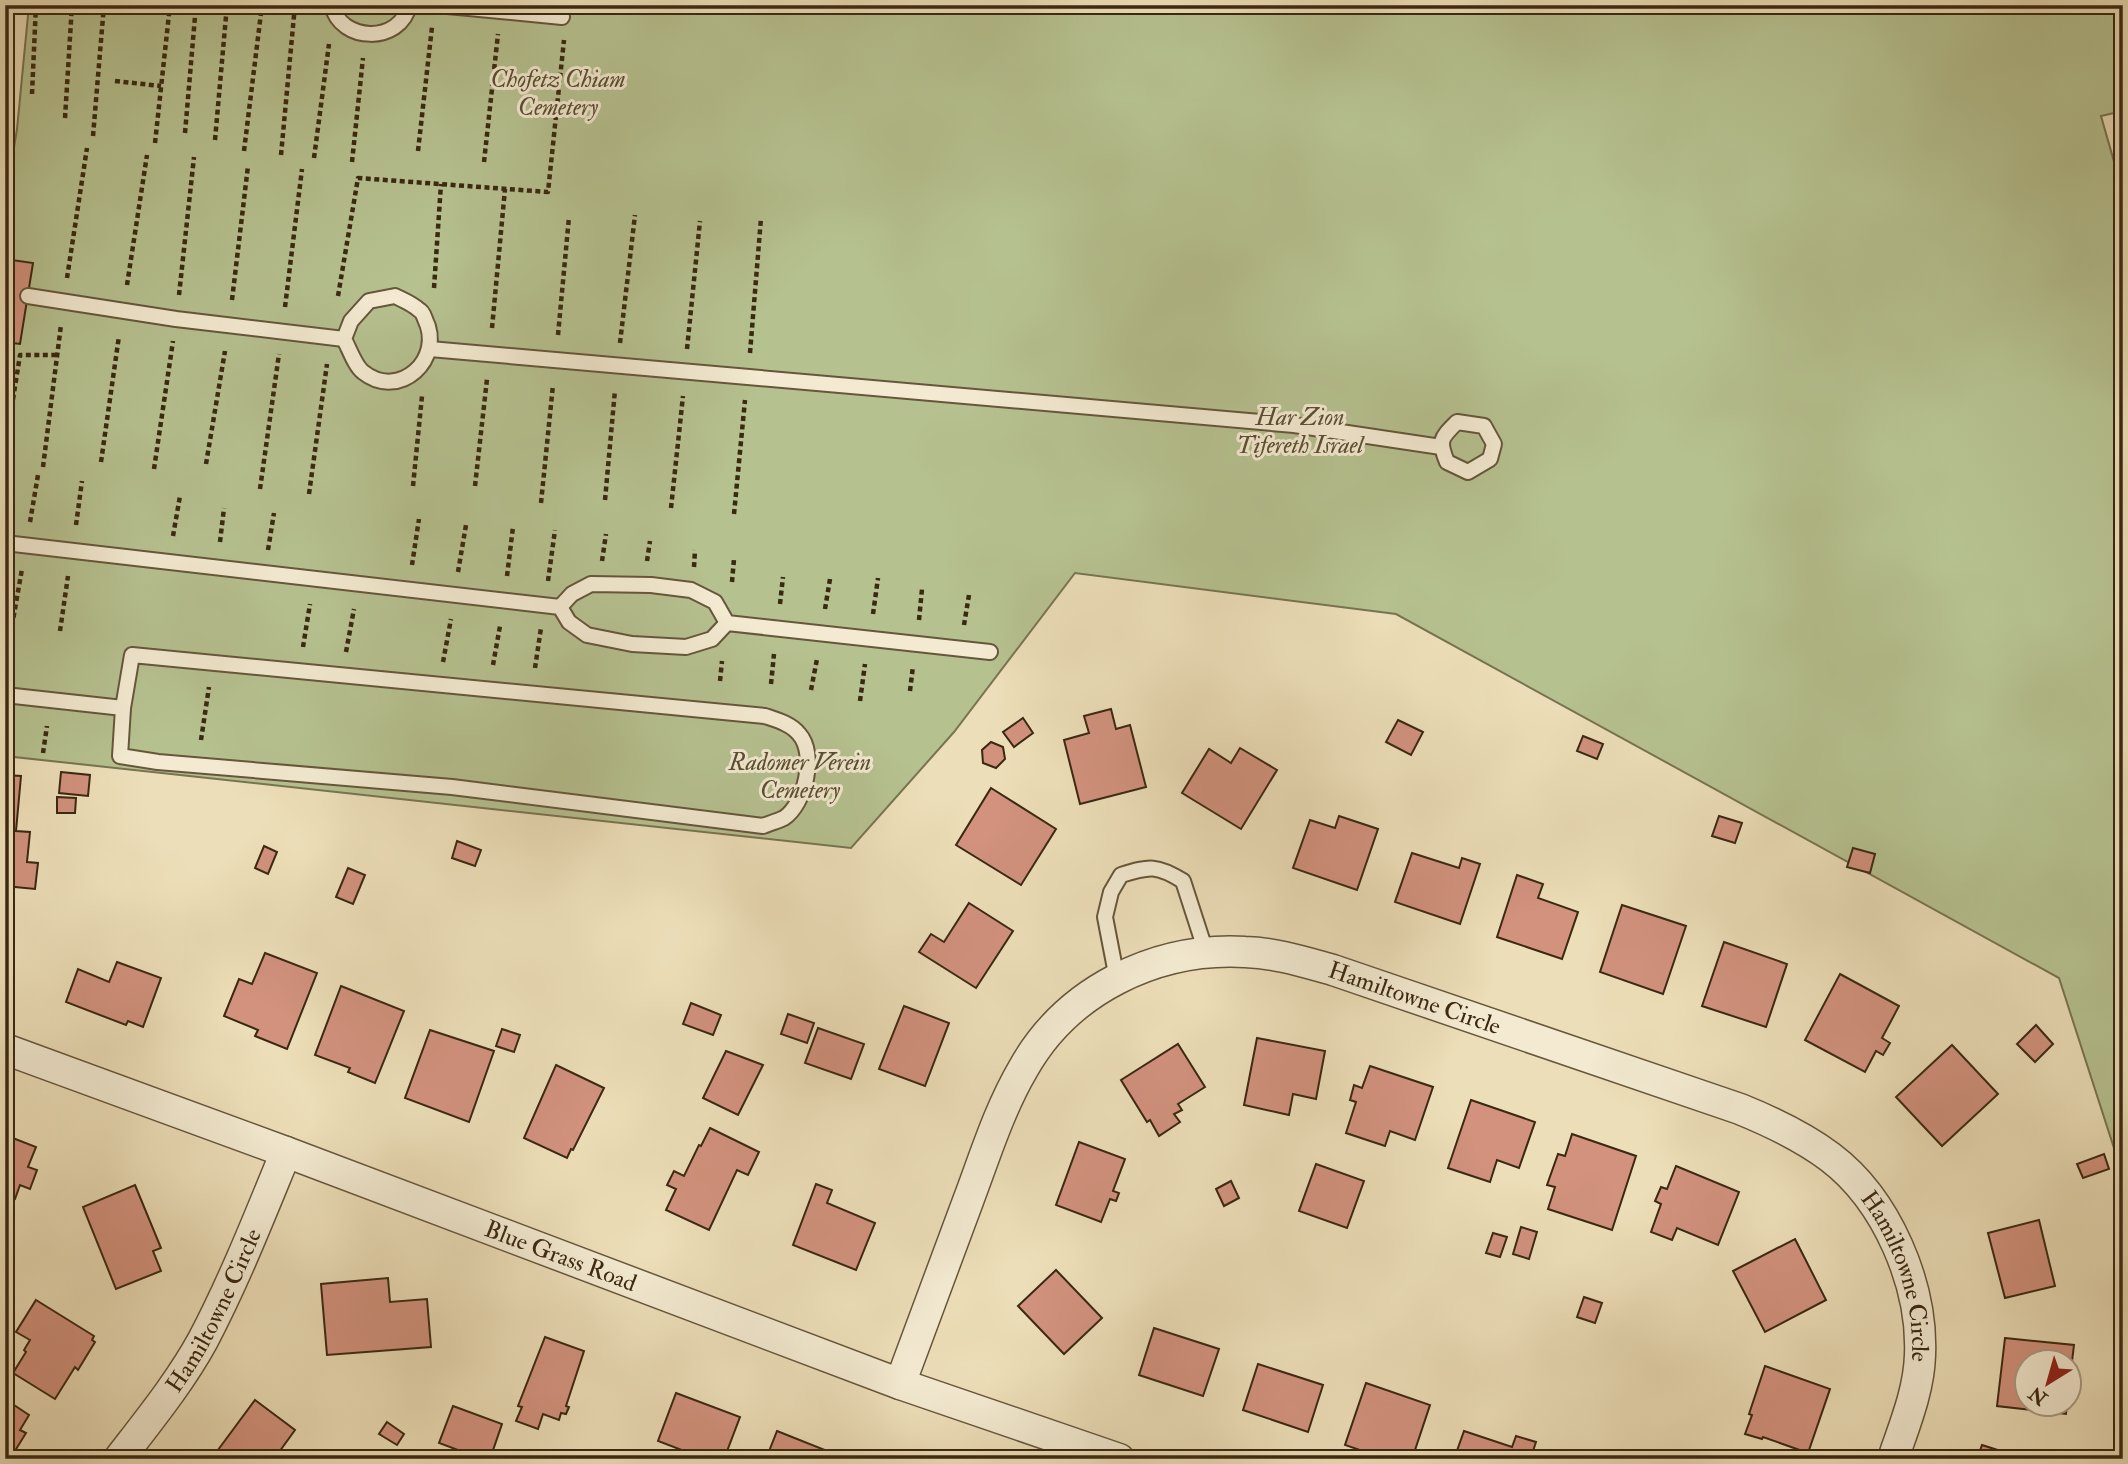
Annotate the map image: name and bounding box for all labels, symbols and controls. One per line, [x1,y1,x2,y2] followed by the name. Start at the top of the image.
[490,64,626,123] park label: Chofetz Chiam Cemetery
[1237,402,1366,461] park label: Har Zion Tifereth Israel
[728,747,871,806] park label: Radomer Verein Cemetery
[1324,955,1505,1042] street label: Hamiltowne Circle
[1854,1185,1935,1363] street label: Hamiltowne Circle
[480,1214,641,1299] street label: Blue Grass Road
[159,1224,269,1399] street label: Hamiltowne Circle
[2012,1348,2082,1418] north arrow
[2024,1380,2053,1411] text: N

